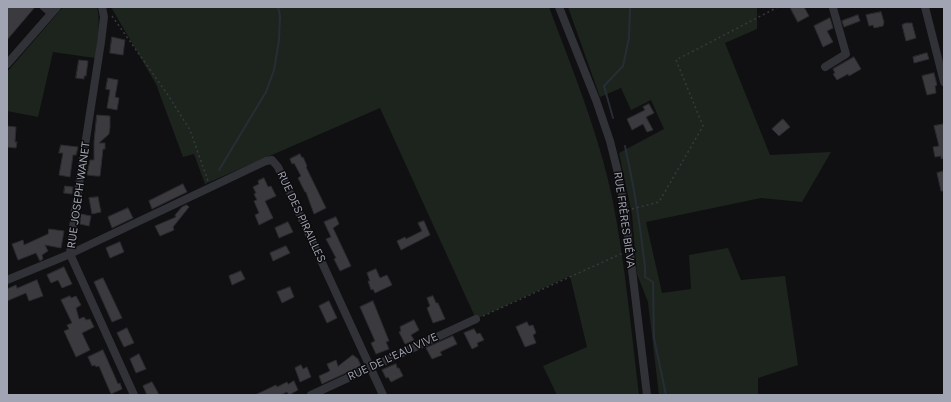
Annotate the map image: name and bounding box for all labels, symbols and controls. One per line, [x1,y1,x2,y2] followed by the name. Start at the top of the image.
[65,141,93,249] street label: RUE JOSEPH WANET
[274,169,328,265] street label: RUE DES PIRAILLES
[611,171,637,269] street label: RUE FRÈRES BIÉVA
[346,330,440,384] street label: RUE DE L'EAU VIVE

